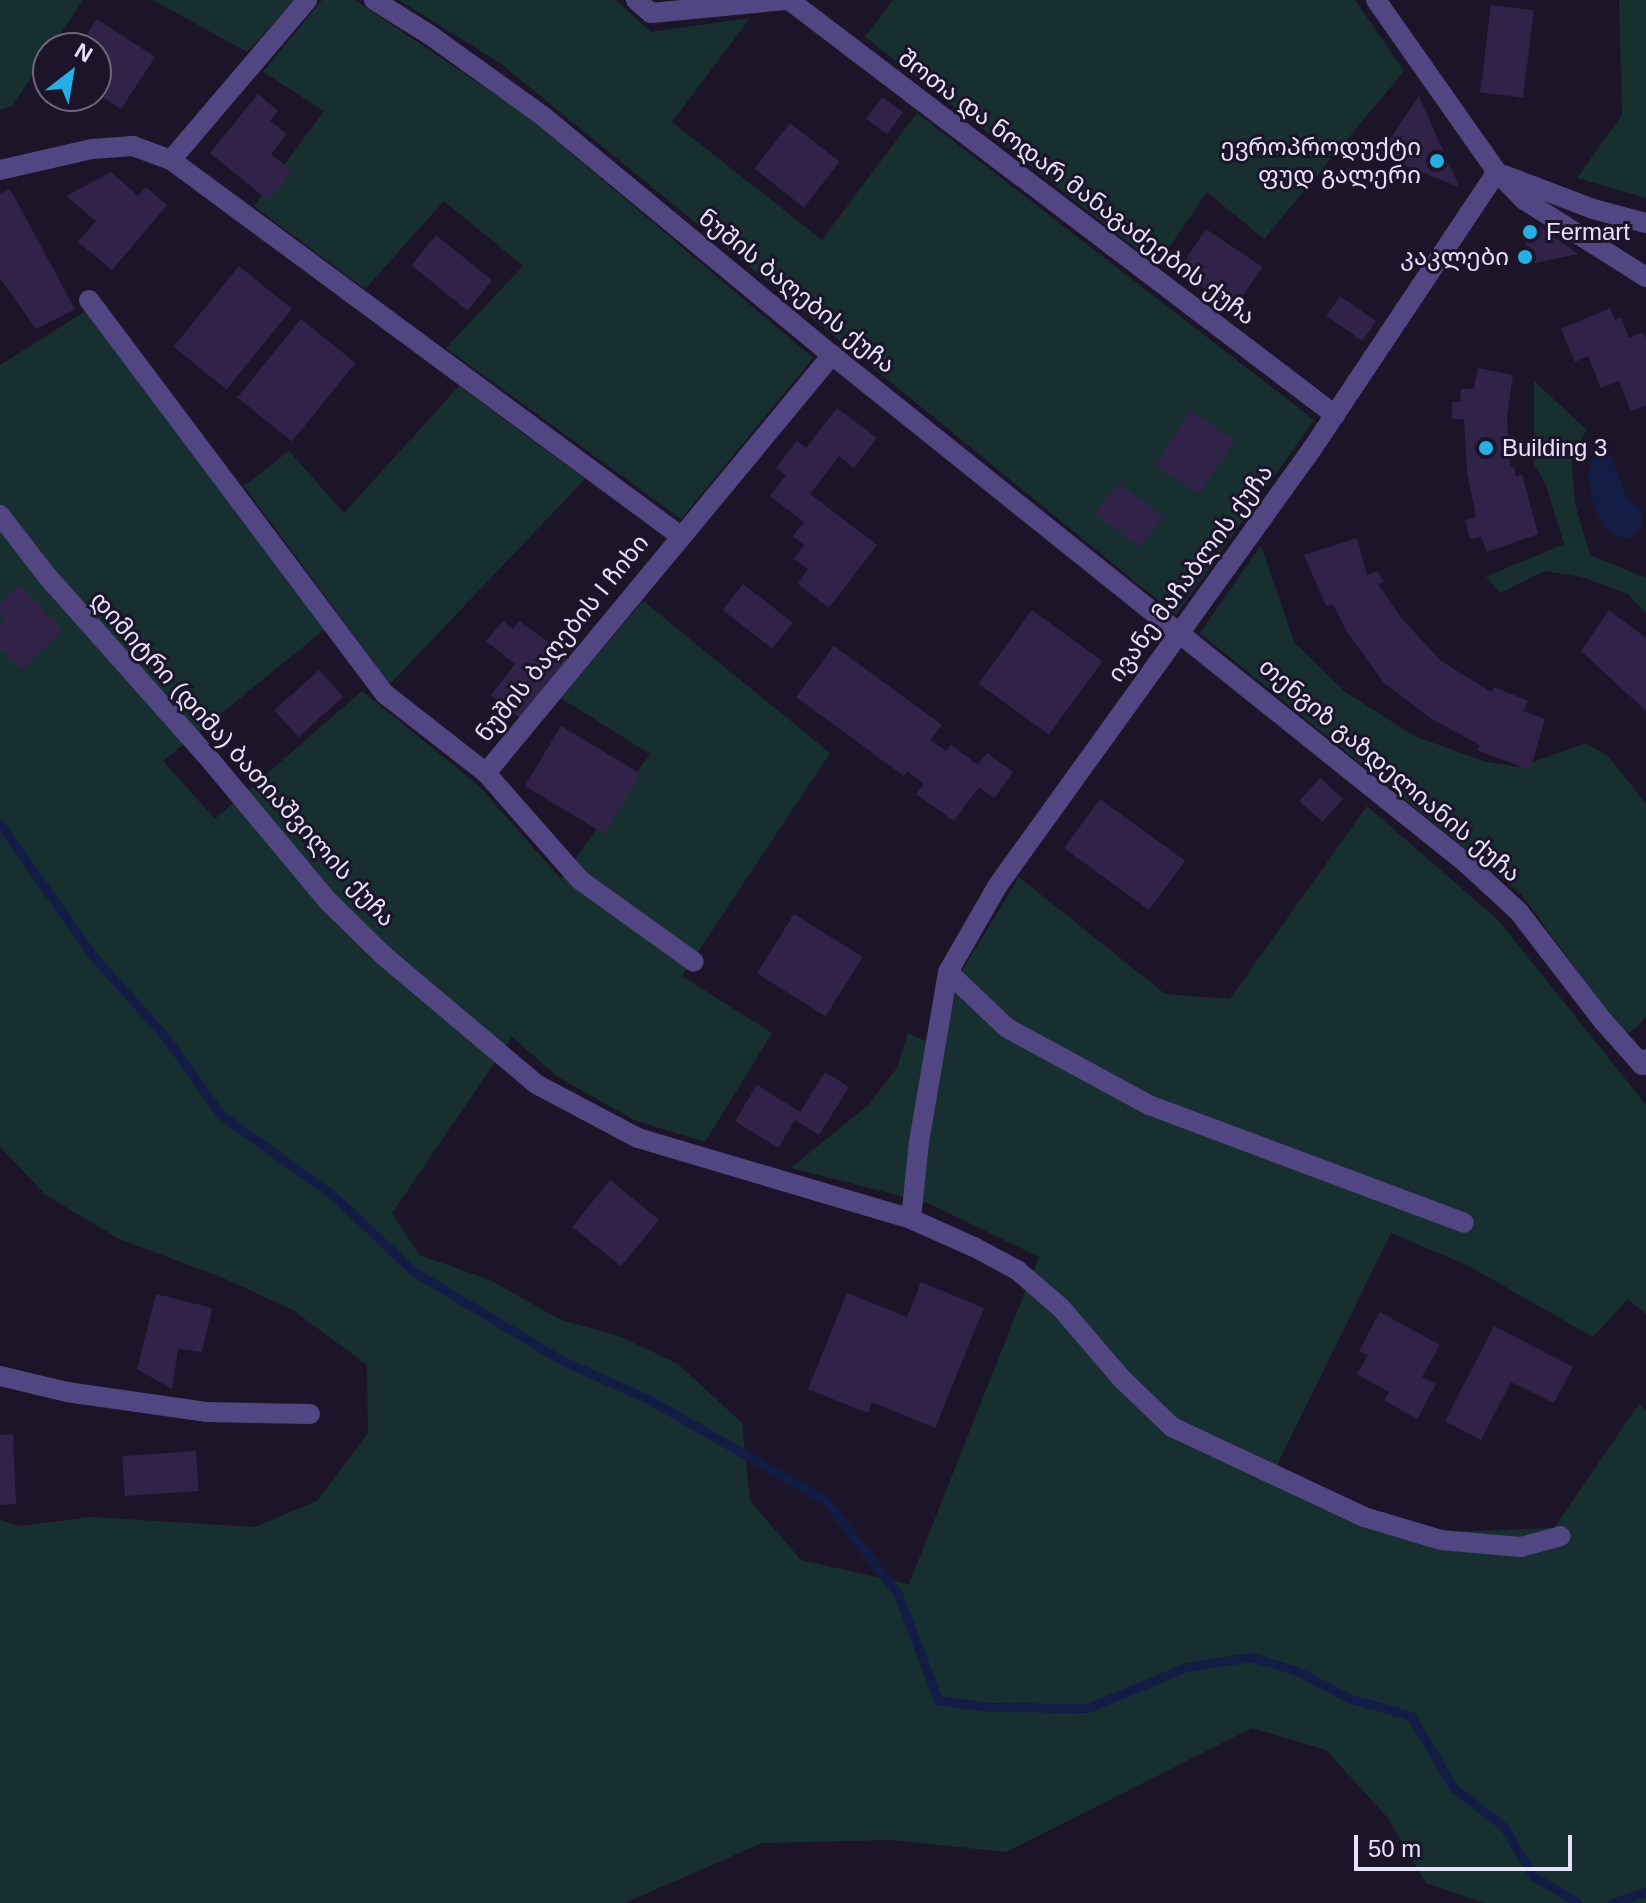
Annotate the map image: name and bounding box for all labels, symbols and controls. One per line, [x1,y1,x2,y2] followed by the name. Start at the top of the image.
[32,32,112,112] north arrow
[70,38,97,68] text: N
[893,43,1261,331] street label: შოთა და ნოდარ მანაგაძეების ქუჩა
[1221,133,1421,189] place label: ევროპროდუქტი ფუდ გალერი
[1428,152,1446,170] marker: ევროპროდუქტი ფუდ გალერი
[693,203,901,379] street label: ნუშის ბაღების ქუჩა
[1546,218,1630,246] place label: Fermart
[1521,223,1539,241] marker: Fermart
[1400,243,1509,271] place label: კაკლები
[1516,248,1534,266] marker: კაკლები
[1502,434,1607,462] place label: Building 3
[1477,439,1495,457] marker: Building 3
[1101,459,1279,687] street label: ივანე მაჩაბლის ქუჩა
[470,529,654,747] street label: ნუშის ბაღების I ჩიხი
[85,585,401,933] street label: დიმიტრი (დიმა) ბათიაშვილის ქუჩა
[1253,652,1527,888] street label: თენგიზ გაზდელიანის ქუჩა
[1358,1819,1576,1869] scale bar
[1368,1835,1421,1862] text: 50 m

